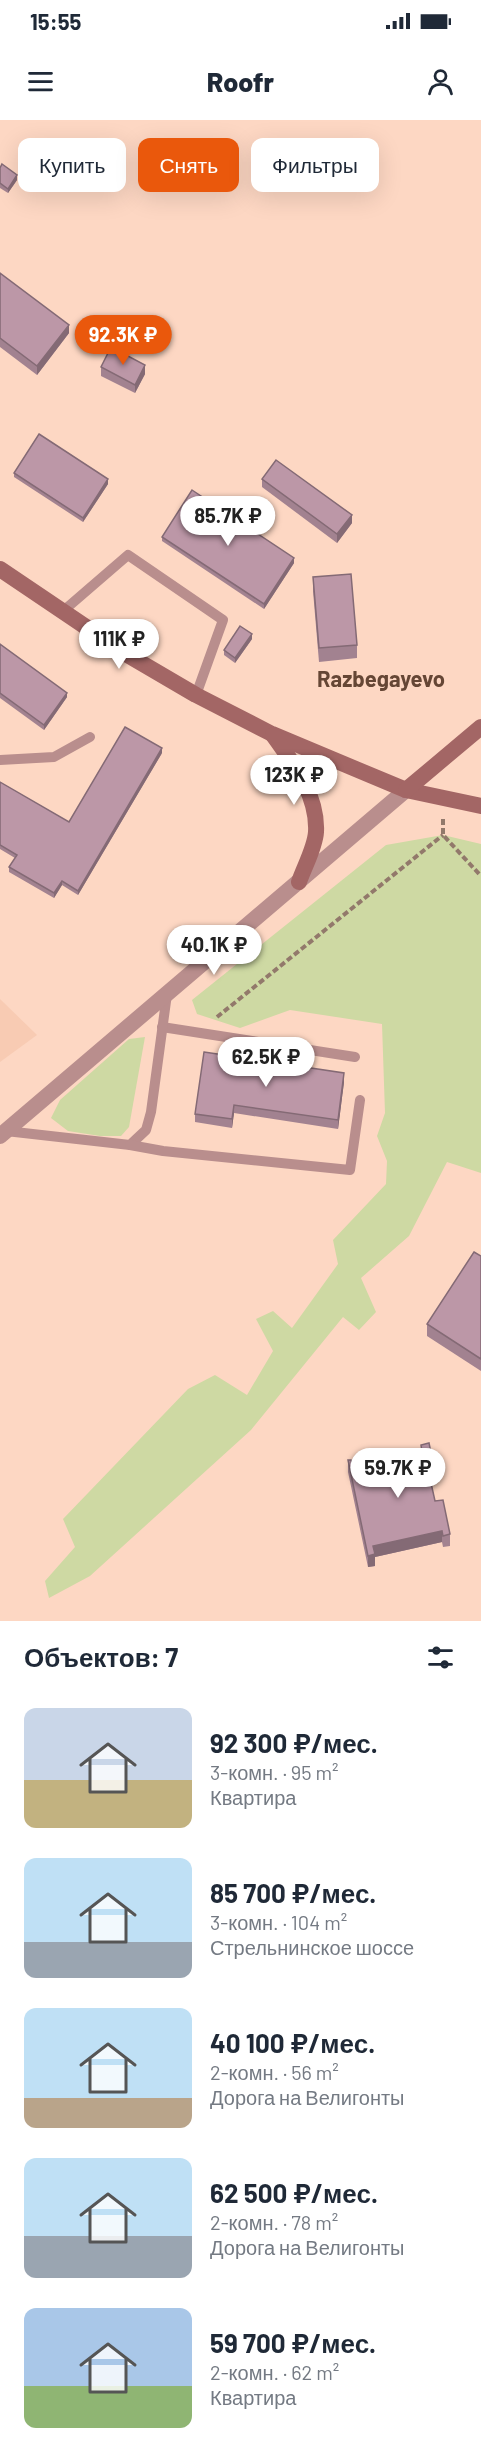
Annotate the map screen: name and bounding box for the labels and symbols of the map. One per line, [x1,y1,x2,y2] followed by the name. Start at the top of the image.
[68,315,178,366] pin: 92.3K ₽
[173,496,283,547] pin: 85.7K ₽
[70,619,168,670] pin: 111K ₽
[317,665,445,691] district label: Razbegayevo
[245,755,343,806] pin: 123K ₽
[159,925,269,976] pin: 40.1K ₽
[211,1037,321,1088] pin: 62.5K ₽
[343,1448,453,1499] pin: 59.7K ₽

